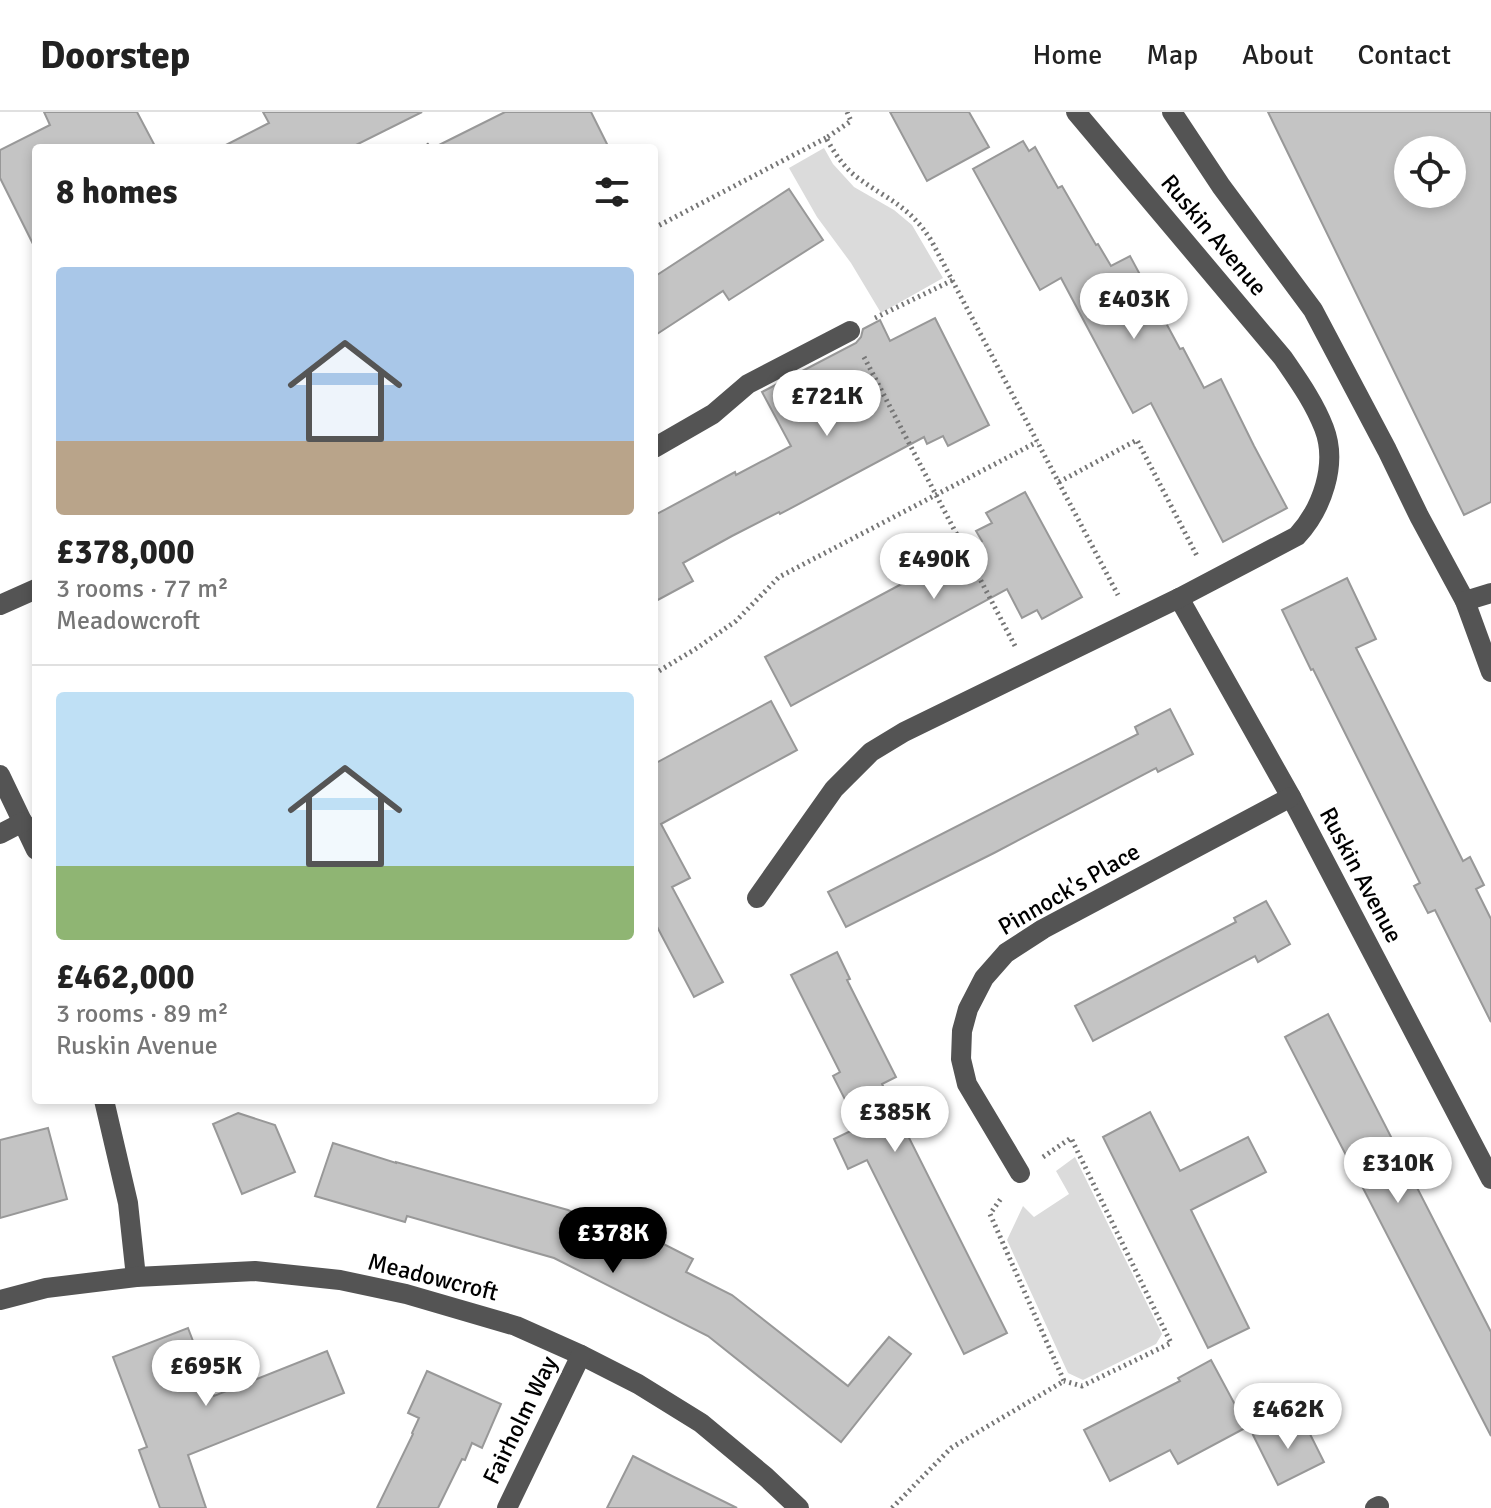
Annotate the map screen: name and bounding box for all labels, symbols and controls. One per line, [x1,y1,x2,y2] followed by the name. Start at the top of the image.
[40,32,190,79] text: Doorstep
[1033,38,1102,72] text: Home
[1146,38,1198,72] text: Map
[1242,38,1314,72] text: About
[1358,38,1451,72] text: Contact
[1394,136,1466,208] map controls
[1394,136,1466,208] button: locate
[1155,168,1273,302] street label: Ruskin Avenue
[590,170,634,214] icon: filters
[56,171,177,213] text: 8 homes
[1078,273,1190,341] pin: £403K
[1098,283,1170,315] text: £403K
[273,319,417,463] icon: home
[771,370,883,438] pin: £721K
[791,380,863,412] text: £721K
[56,531,195,573] text: £378,000
[878,533,990,601] pin: £490K
[898,543,970,575] text: £490K
[56,573,229,605] text: 3 rooms · 77 m²
[56,605,200,637] text: Meadowcroft
[273,744,417,888] icon: home
[1313,802,1409,948] street label: Ruskin Avenue
[993,836,1145,942] street label: Pinnock's Place
[56,956,195,998] text: £462,000
[56,998,229,1030] text: 3 rooms · 89 m²
[56,1030,218,1062] text: Ruskin Avenue
[839,1086,951,1154] pin: £385K
[859,1096,931,1128] text: £385K
[1342,1137,1454,1205] pin: £310K
[1362,1147,1434,1179] text: £310K
[557,1207,669,1275] pin: £378K
[577,1217,649,1249] text: £378K
[365,1246,502,1308] street label: Meadowcroft
[150,1340,262,1408] pin: £695K
[170,1350,242,1382] text: £695K
[476,1351,564,1489] street label: Fairholm Way
[1232,1383,1344,1451] pin: £462K
[1252,1393,1324,1425] text: £462K

